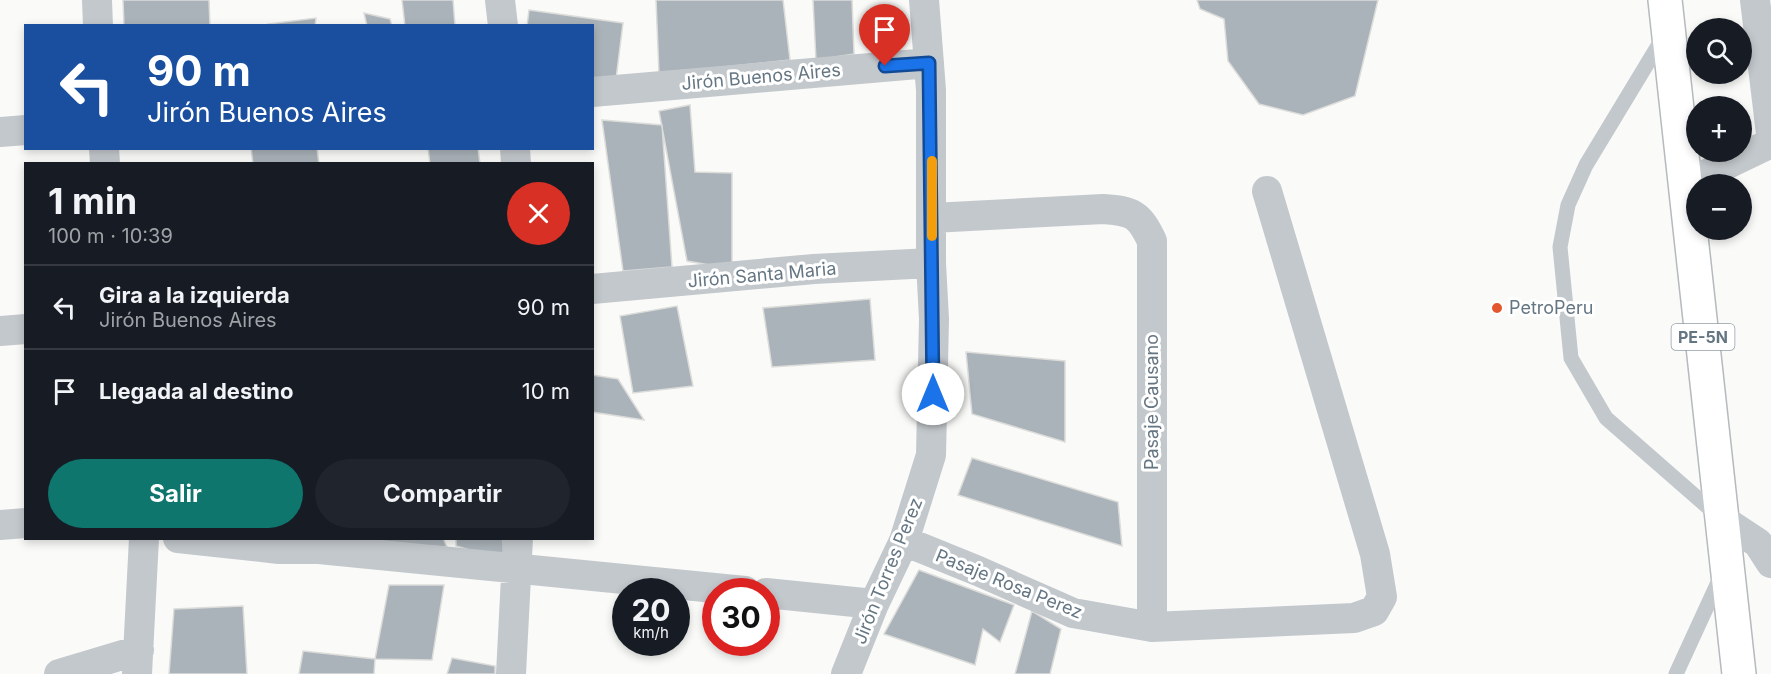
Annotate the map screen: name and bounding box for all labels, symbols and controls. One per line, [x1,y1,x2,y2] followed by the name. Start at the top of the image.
[859,4,910,66] pin
[868,13,901,46] icon: arrive
[1686,18,1752,240] map controls
[1686,18,1752,84] button: search
[147,45,251,96] text: 90 m
[48,48,126,126] icon: left
[680,59,841,94] street label: Jirón Buenos Aires
[147,96,387,129] text: Jirón Buenos Aires
[1686,96,1752,162] button: +
[1686,174,1752,240] button: −
[48,179,137,223] text: 1 min
[507,182,570,245] button: close
[48,224,173,248] text: 100 m · 10:39
[687,258,837,291] street label: Jirón Santa Maria
[99,282,290,308] text: Gira a la izquierda
[48,291,81,324] icon: left
[517,294,570,320] text: 90 m
[1509,297,1593,318] place label: PetroPeru
[1490,301,1504,315] marker: PetroPeru
[99,308,277,332] text: Jirón Buenos Aires
[1672,324,1734,350] road number: PE-5N
[1141,334,1162,470] street label: Pasaje Causano
[901,362,965,426] position arrow
[48,375,81,408] icon: arrive
[99,378,293,404] text: Llegada al destino
[522,378,570,404] text: 10 m
[48,459,303,528] button: Salir
[315,459,570,528] button: Compartir
[849,495,926,647] street label: Jirón Torres Perez
[933,544,1086,623] street label: Pasaje Rosa Perez
[702,578,780,656] speed limit sign: 30
[631,592,671,628] text: 20
[633,623,669,642] text: km/h

